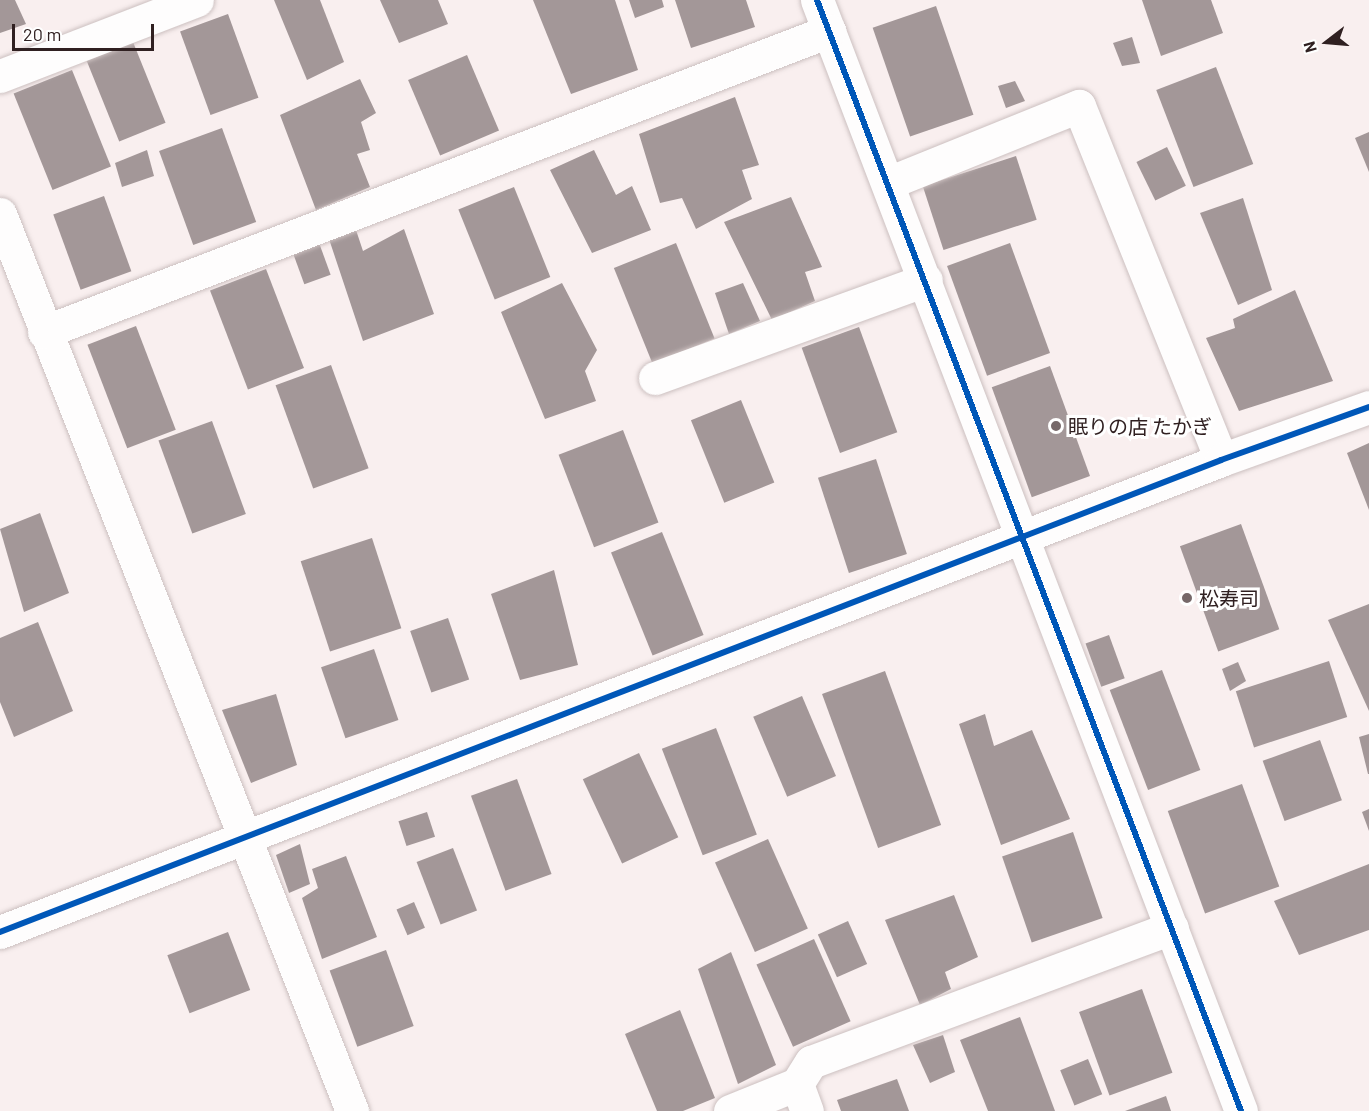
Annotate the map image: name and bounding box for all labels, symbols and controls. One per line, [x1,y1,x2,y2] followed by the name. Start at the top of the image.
[15,12,158,50] scale bar
[1297,12,1357,72] north arrow
[23,23,61,45] text: 20 m
[1299,39,1320,55] text: N
[1068,414,1212,438] place label: 眠りの店 たかぎ
[1049,419,1063,433] marker: 眠りの店 たかぎ
[1199,586,1259,610] place label: 松寿司
[1180,591,1194,605] marker: 松寿司

